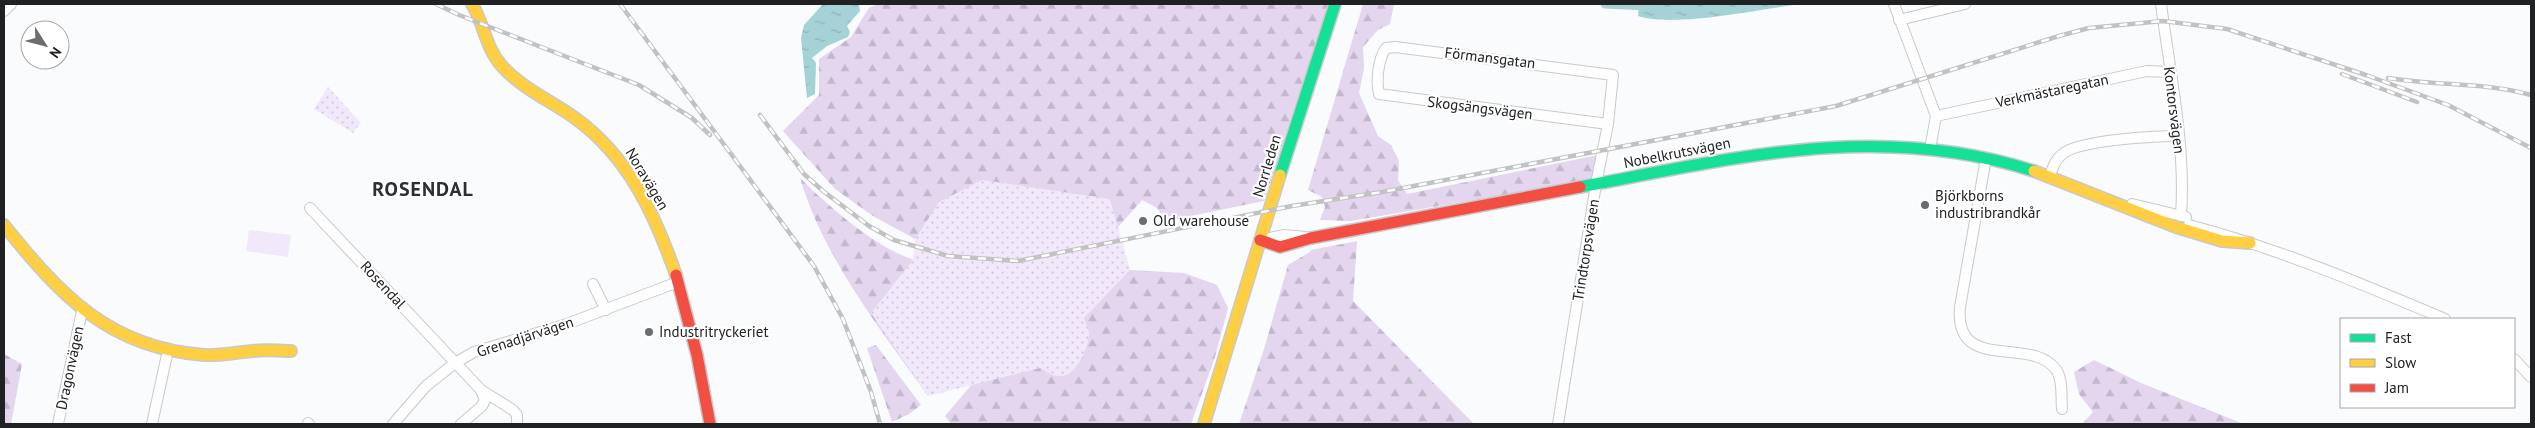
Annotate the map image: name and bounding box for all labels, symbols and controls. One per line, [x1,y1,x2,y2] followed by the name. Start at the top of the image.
[20,20,70,70] north arrow
[1444,43,1537,72] street label: Förmansgatan
[46,44,66,62] text: N
[2160,65,2189,155] street label: Kontorsvägen
[1993,69,2110,112] street label: Verkmästaregatan
[1426,92,1534,123] street label: Skogsängsvägen
[1248,132,1285,199] street label: Norrleden
[1622,133,1732,172] street label: Nobelkrutsvägen
[621,144,673,213] street label: Noravägen
[372,176,474,202] district label: ROSENDAL
[1935,186,2041,222] place label: Björkborns industribrandkår
[1568,197,1603,302] street label: Trindtorpsvägen
[1919,199,1931,211] marker: Björkborns industribrandkår
[1153,211,1249,230] place label: Old warehouse
[1137,215,1149,227] marker: Old warehouse
[357,257,411,313] street label: Rosendal
[474,312,576,361] street label: Grenadjärvägen
[2340,318,2515,408] legend
[659,322,768,341] place label: Industritryckeriet
[51,324,88,412] street label: Dragonvägen
[643,326,655,338] marker: Industritryckeriet
[2385,328,2412,347] text: Fast
[2385,353,2416,372] text: Slow
[2384,378,2409,397] text: Jam

